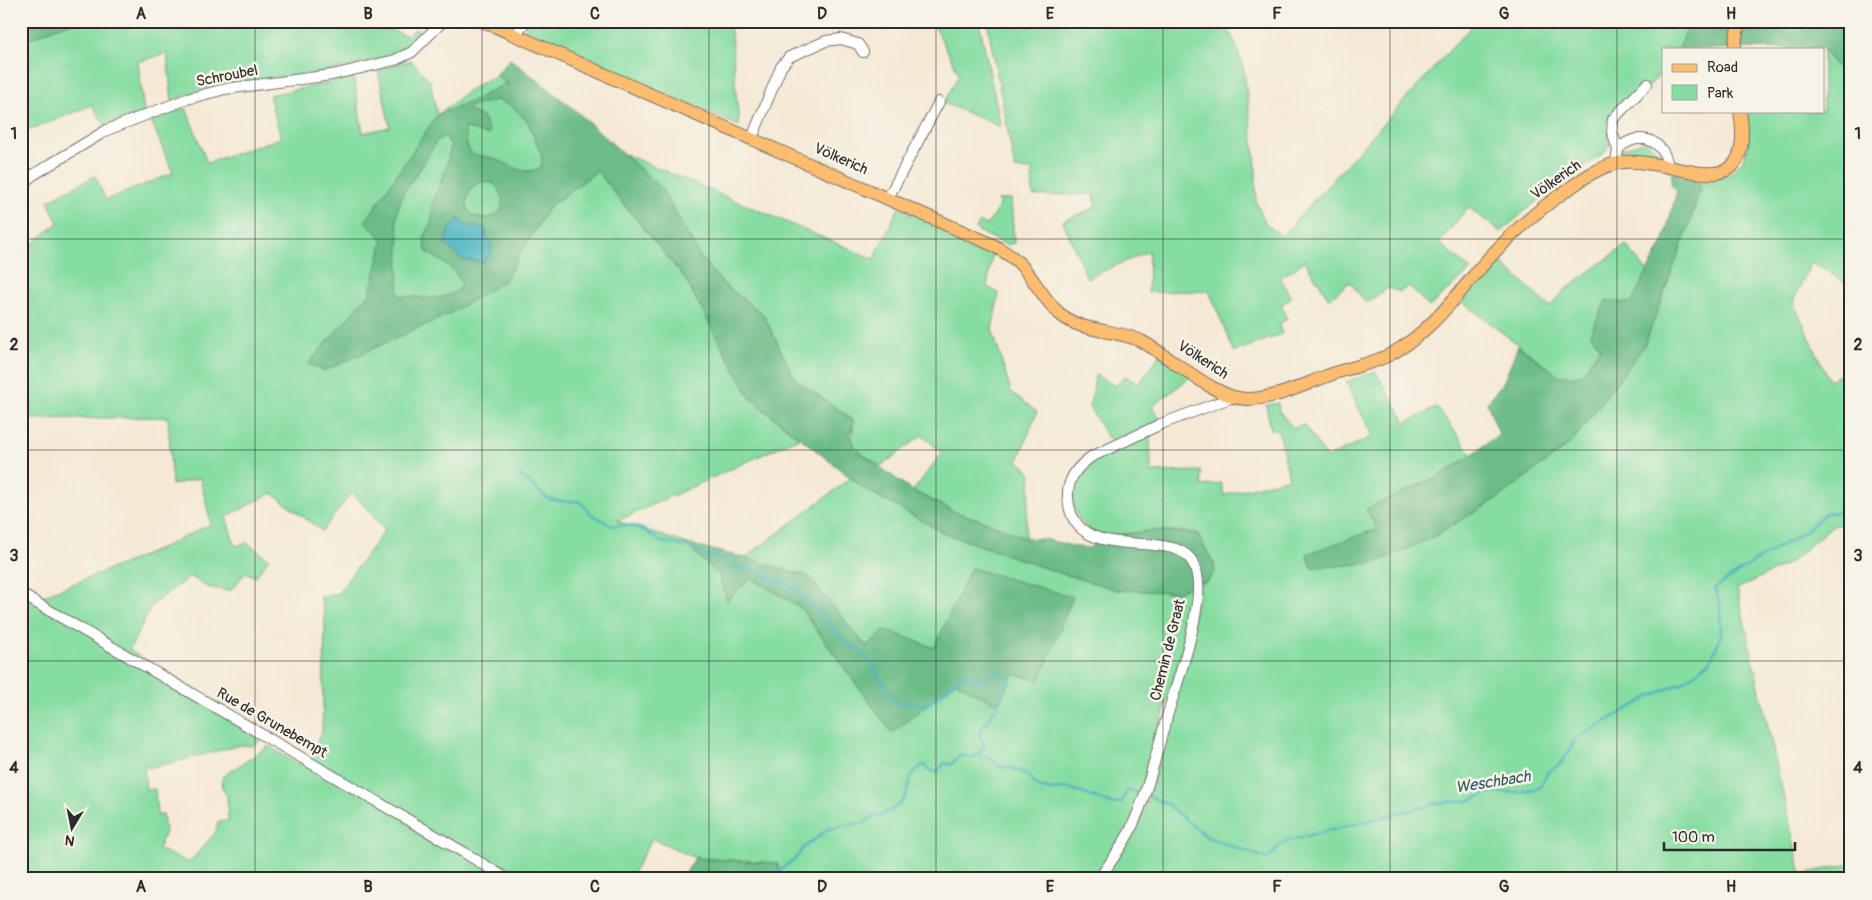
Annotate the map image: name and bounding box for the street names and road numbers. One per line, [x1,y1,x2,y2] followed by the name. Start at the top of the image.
[195,61,259,91] street label: Schroubel
[811,139,871,179] street label: Völkerich
[1527,156,1585,204] street label: Völkerich
[1174,336,1232,384] street label: Völkerich
[1146,596,1190,703] street label: Chemin de Graat
[213,684,332,763] street label: Rue de Grunebempt

